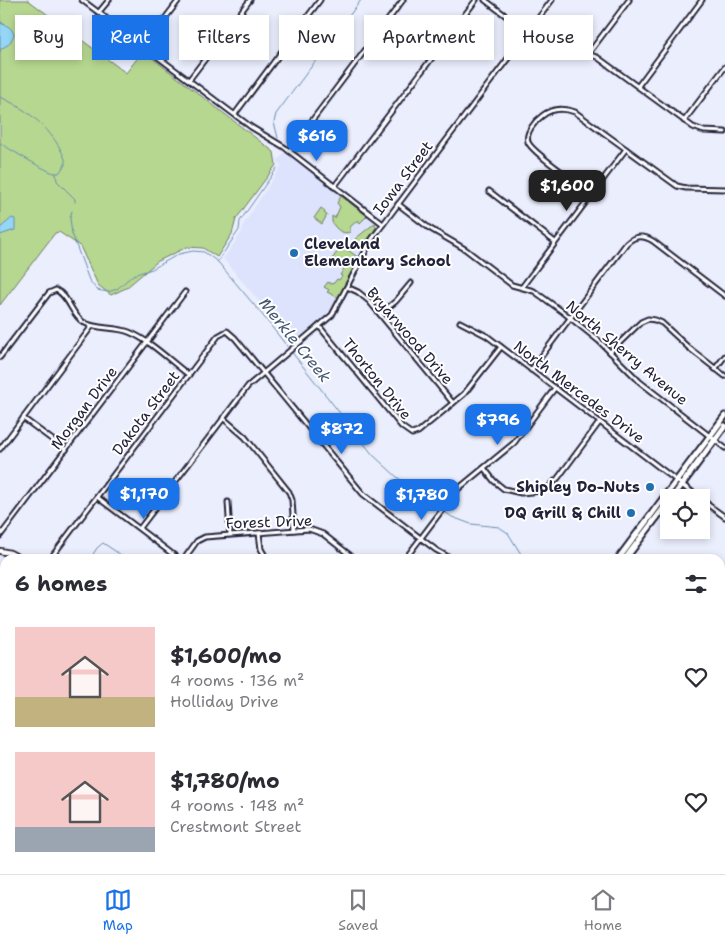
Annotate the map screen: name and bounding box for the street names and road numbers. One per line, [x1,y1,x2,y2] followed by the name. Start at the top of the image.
[369,137,437,219] street label: Iowa Street
[362,283,458,389] street label: Bryarwood Drive
[562,296,692,410] street label: North Sherry Avenue
[338,334,416,424] street label: Thorton Drive
[509,336,649,448] street label: North Mercedes Drive
[46,362,122,454] street label: Morgan Drive
[108,367,184,459] street label: Dakota Street
[225,510,313,534] street label: Forest Drive

